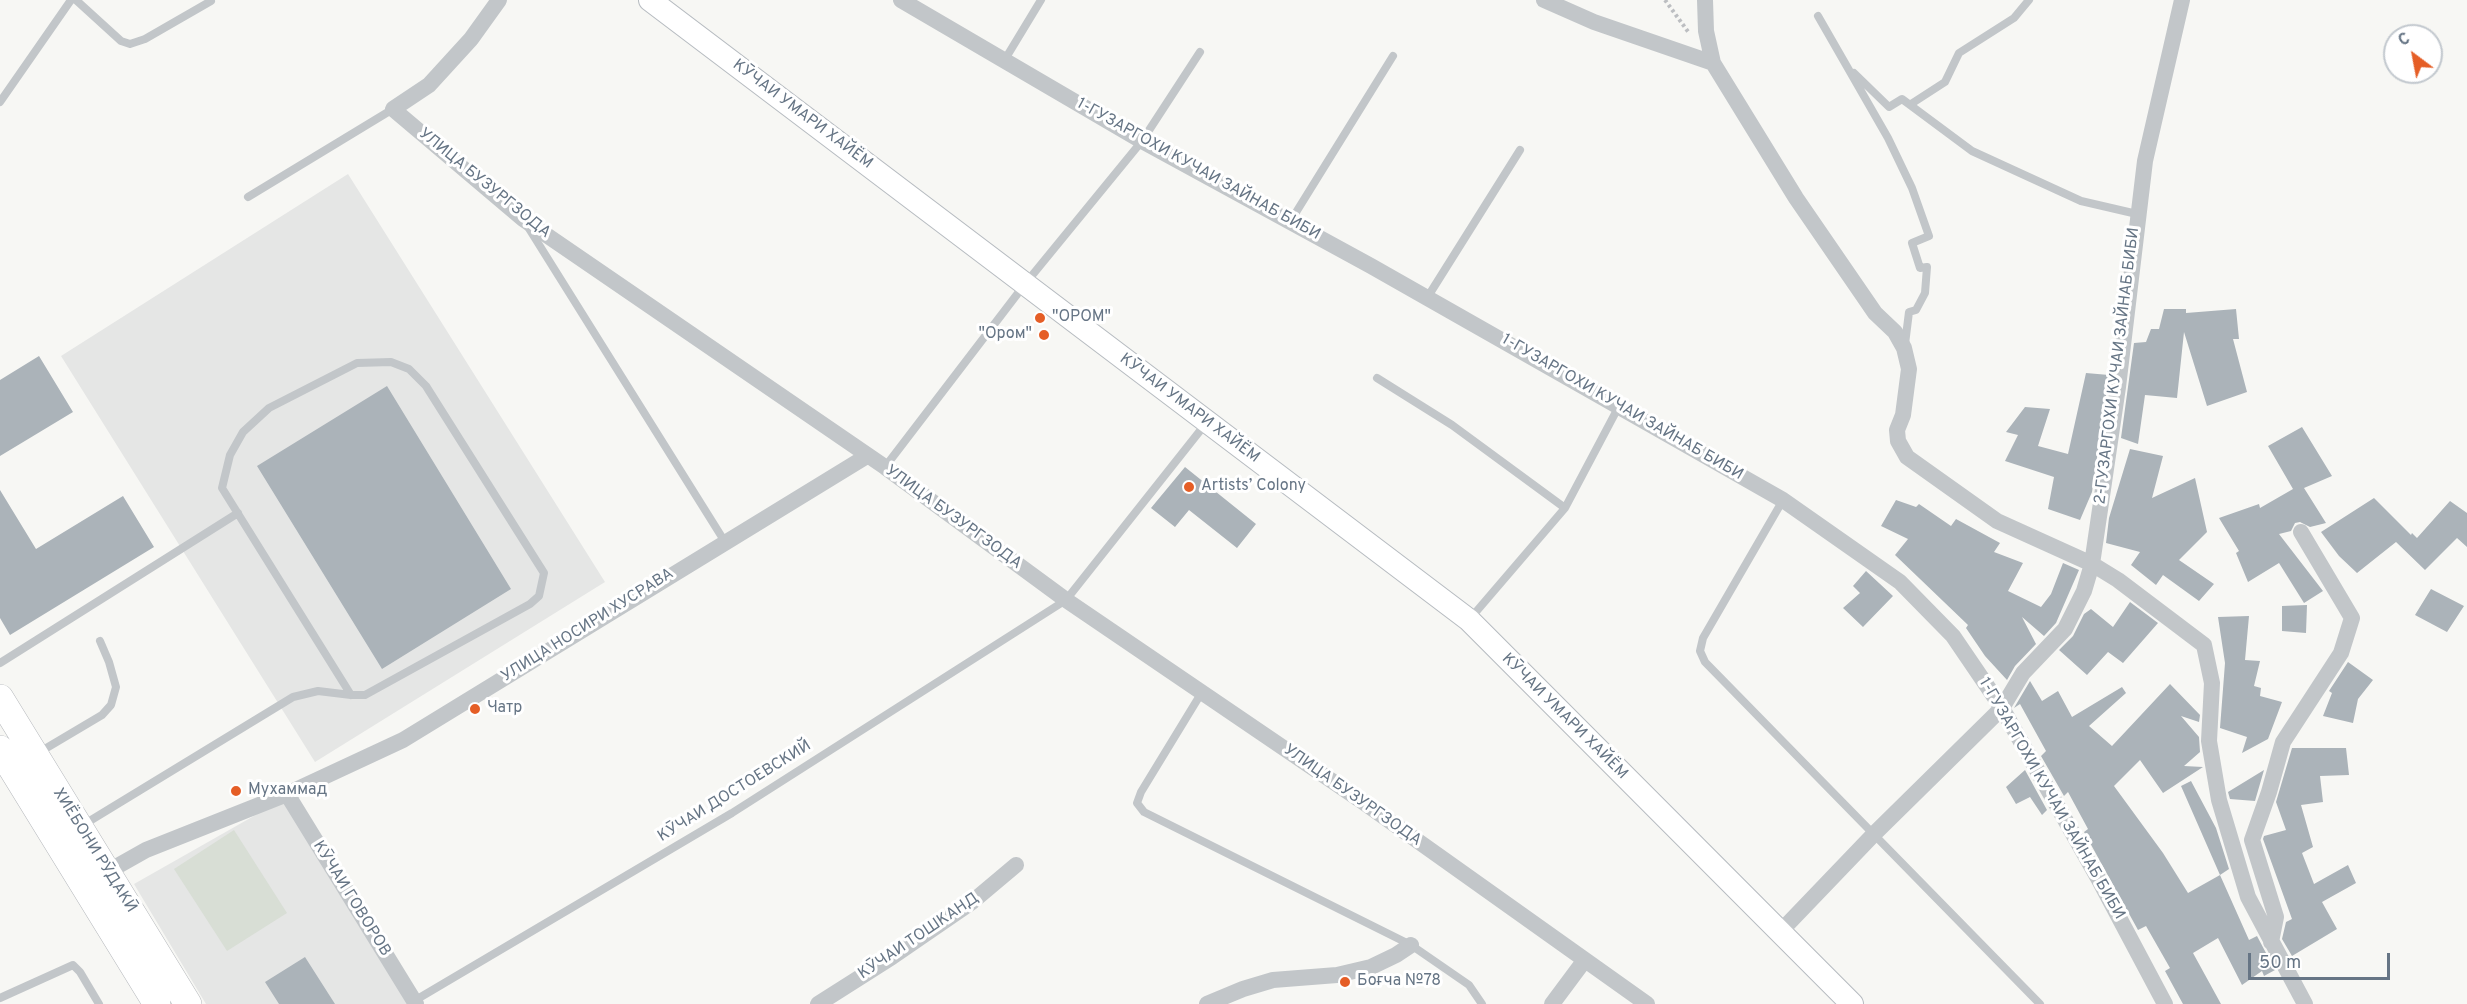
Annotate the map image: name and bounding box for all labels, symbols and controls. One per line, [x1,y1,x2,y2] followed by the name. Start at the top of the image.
[2383,24,2443,84] north arrow
[2395,29,2414,52] text: С
[728,56,876,174] street label: КӮЧАИ УМАРИ ХАЙЁМ
[1073,95,1323,245] street label: 1-ГУЗАРГОХИ КУЧАИ ЗАЙНАБ БИБИ
[414,125,554,243] street label: УЛИЦА БУЗУРГЗОДА
[2091,226,2145,506] street label: 2-ГУЗАРГОХИ КУЧАИ ЗАЙНАБ БИБИ
[1052,308,1111,328] place label: "OPOM"
[1033,311,1047,325] marker: "OPOM"
[978,325,1032,345] place label: "Oром"
[1037,328,1051,342] marker: "Oром"
[1498,331,1746,485] street label: 1-ГУЗАРГОХИ КУЧАИ ЗАЙНАБ БИБИ
[1115,350,1263,468] street label: КӮЧАИ УМАРИ ХАЙЁМ
[881,462,1025,574] street label: УЛИЦА БУЗУРГЗОДА
[1201,477,1306,497] place label: Artists’ Colony
[1182,480,1196,494] marker: Artists’ Colony
[498,565,678,687] street label: УЛИЦА НОСИРИ ХУСРАВА
[1497,650,1631,784] street label: КӮЧАИ УМАРИ ХАЙЁМ
[1974,675,2128,923] street label: 1-ГУЗАРГОХИ КУЧАИ ЗАЙНАБ БИБИ
[487,699,522,719] place label: Чатр
[468,702,482,716] marker: Чатр
[655,737,815,847] street label: КӮЧАИ ДОСТОЕВСКИЙ
[1279,741,1425,851] street label: УЛИЦА БУЗУРГЗОДА
[248,781,327,801] place label: Мухаммад
[229,784,243,798] marker: Мухаммад
[48,785,140,917] street label: ХИЁБОНИ РӮДАКӢ
[308,838,394,960] street label: КӮЧАИ ГОВОРОВ
[855,890,983,984] street label: КӮЧАИ ТОШКАНД
[2251,941,2394,979] scale bar
[2259,952,2301,975] text: 50 m
[1357,972,1441,992] place label: Боғча №78
[1338,975,1352,989] marker: Боғча №78

